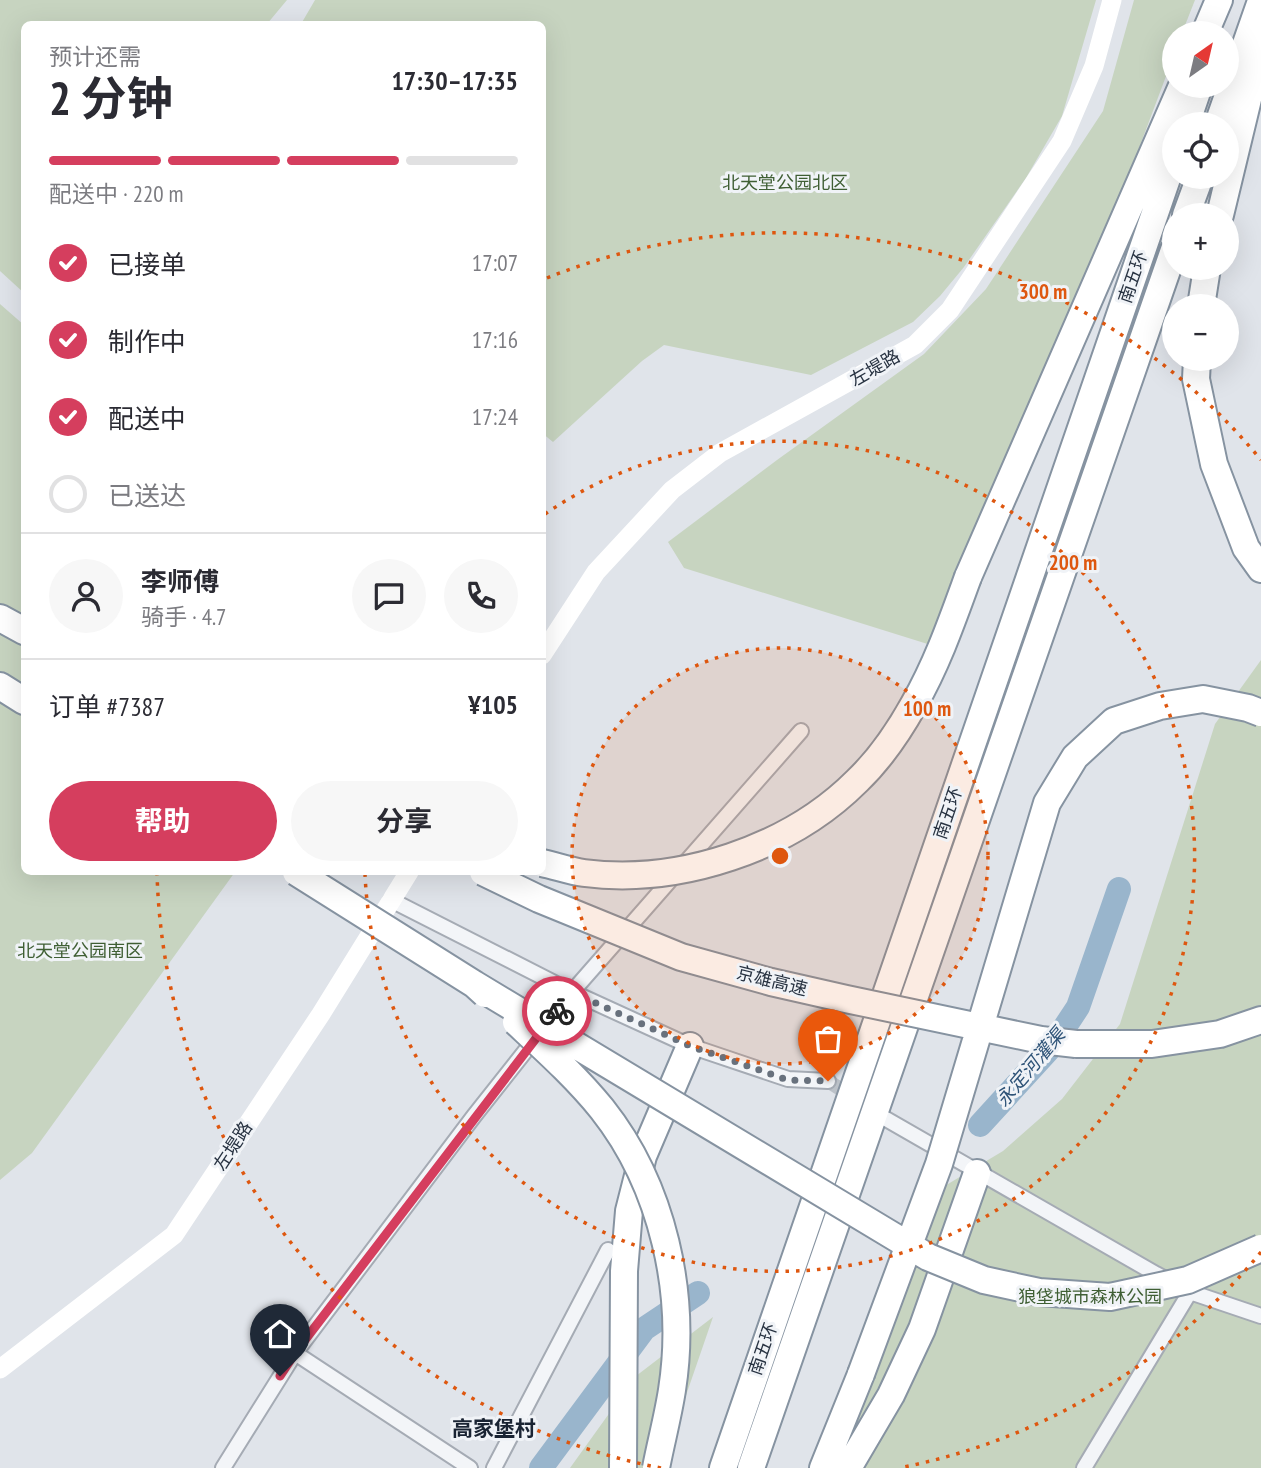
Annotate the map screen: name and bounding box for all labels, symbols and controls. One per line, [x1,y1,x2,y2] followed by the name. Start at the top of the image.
[1162,21,1239,98] north arrow
[1162,21,1239,371] map controls
[49,42,141,71] text: 预计还需
[391,64,518,97] text: 17:30–17:35
[49,68,172,128] text: 2 分钟
[1162,112,1239,189] button: locate
[722,171,848,194] park label: 北天堂公园北区
[49,179,184,208] text: 配送中 · 220 m
[1162,203,1239,280] button: +
[49,244,87,282] icon: check
[108,248,186,281] text: 已接单
[472,248,518,277] text: 17:07
[1113,248,1152,306] street label: 南五环
[1019,278,1067,305] text: 300 m
[1162,294,1239,371] button: −
[49,321,87,359] icon: check
[108,325,186,358] text: 制作中
[472,325,518,354] text: 17:16
[846,344,904,391] street label: 左堤路
[49,398,87,436] icon: check
[108,402,186,435] text: 配送中
[472,402,518,431] text: 17:24
[108,479,186,512] text: 已送达
[1049,549,1097,576] text: 200 m
[49,559,123,633] button: person
[352,559,426,633] button: chat
[444,559,518,633] button: phone
[141,565,219,598] text: 李师傅
[141,602,226,631] text: 骑手 · 4.7
[468,688,518,721] text: ¥105
[49,690,165,723] text: 订单 #7387
[903,695,951,722] text: 100 m
[49,781,277,861] button: 帮助
[291,781,518,861] button: 分享
[928,784,967,842] street label: 南五环
[768,844,792,868] centre of rings
[17,939,143,962] park label: 北天堂公园南区
[734,961,810,1000] street label: 京雄高速
[522,976,592,1046] courier
[538,992,576,1030] icon: bike
[798,1009,858,1081] pin
[809,1020,847,1058] icon: bag
[990,1021,1072,1111] water label: 永定河灌渠
[208,1117,257,1175] street label: 左堤路
[1018,1285,1162,1308] park label: 狼垡城市森林公园
[250,1304,310,1376] pin
[261,1315,299,1353] icon: home
[743,1320,782,1378] street label: 南五环
[452,1415,536,1442] district label: 高家堡村

